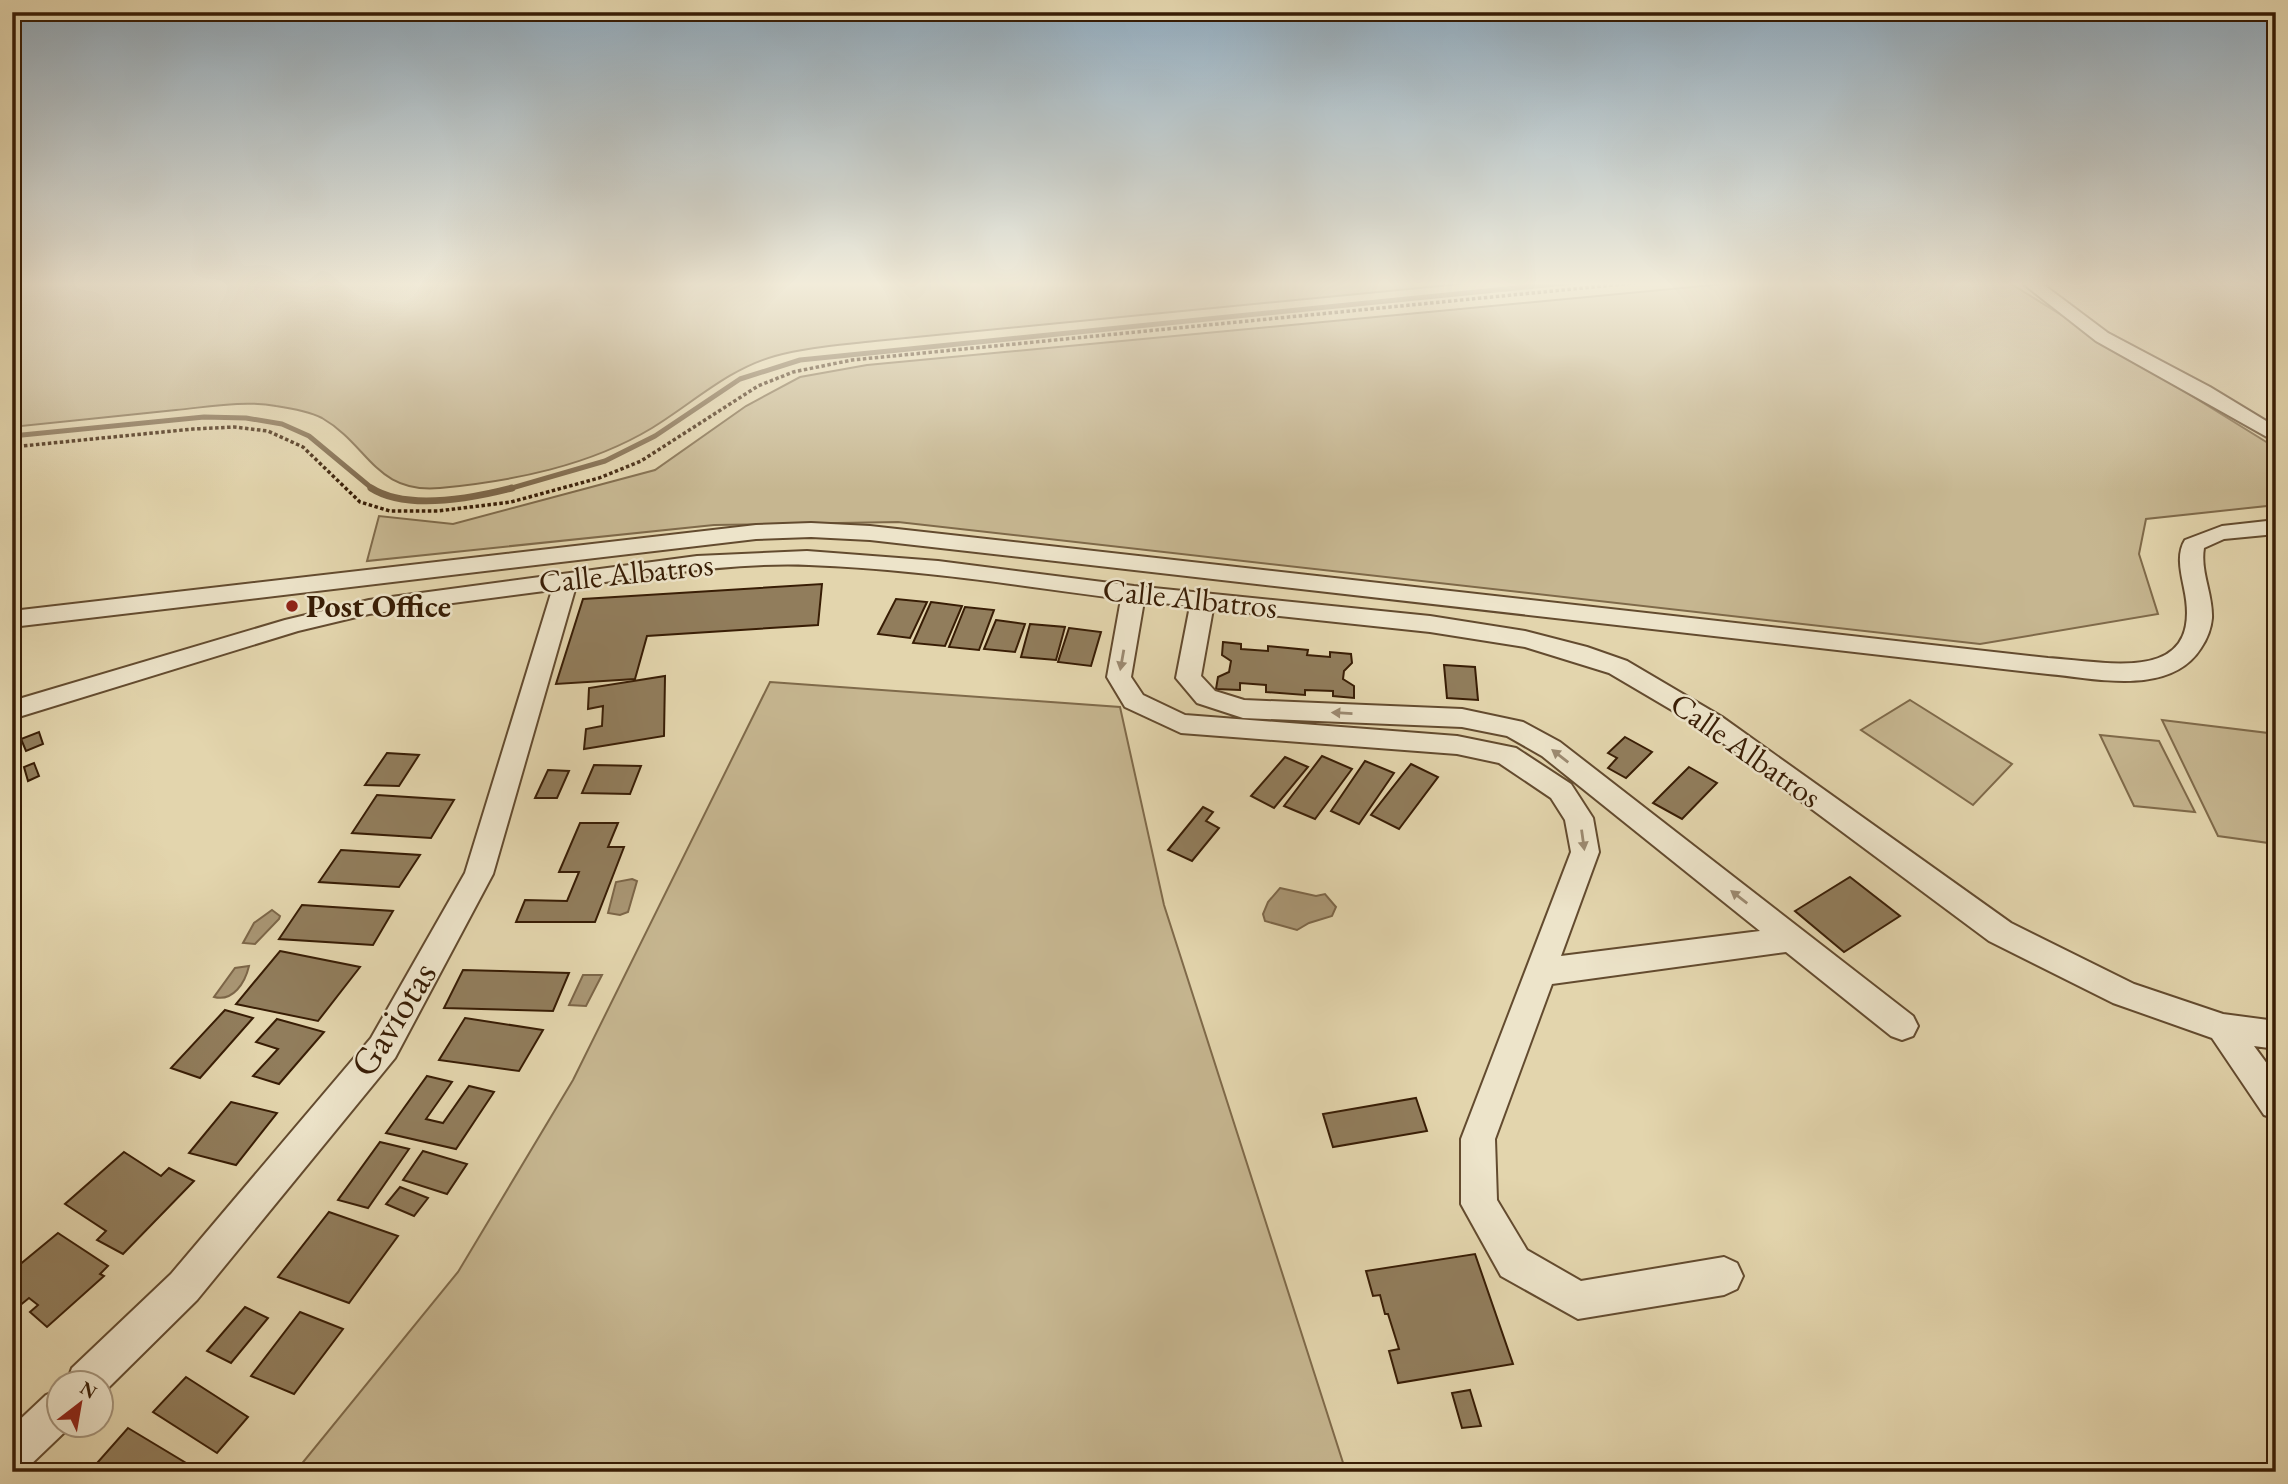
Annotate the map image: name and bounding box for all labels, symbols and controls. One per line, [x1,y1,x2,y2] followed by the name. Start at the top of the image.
[537,543,715,603] street label: Calle Albatros
[1101,568,1279,628] street label: Calle Albatros
[306,585,451,627] place label: Post Office
[284,598,300,614] marker: Post Office
[1116,649,1127,671] one-way arrow
[1662,683,1830,817] street label: Calle Albatros
[1330,708,1352,719] one-way arrow
[1551,750,1569,764] one-way arrow
[1578,830,1589,852] one-way arrow
[1730,890,1748,905] one-way arrow
[338,952,447,1085] street label: Gaviotas
[46,1368,116,1438] north arrow
[75,1375,102,1405] text: N

